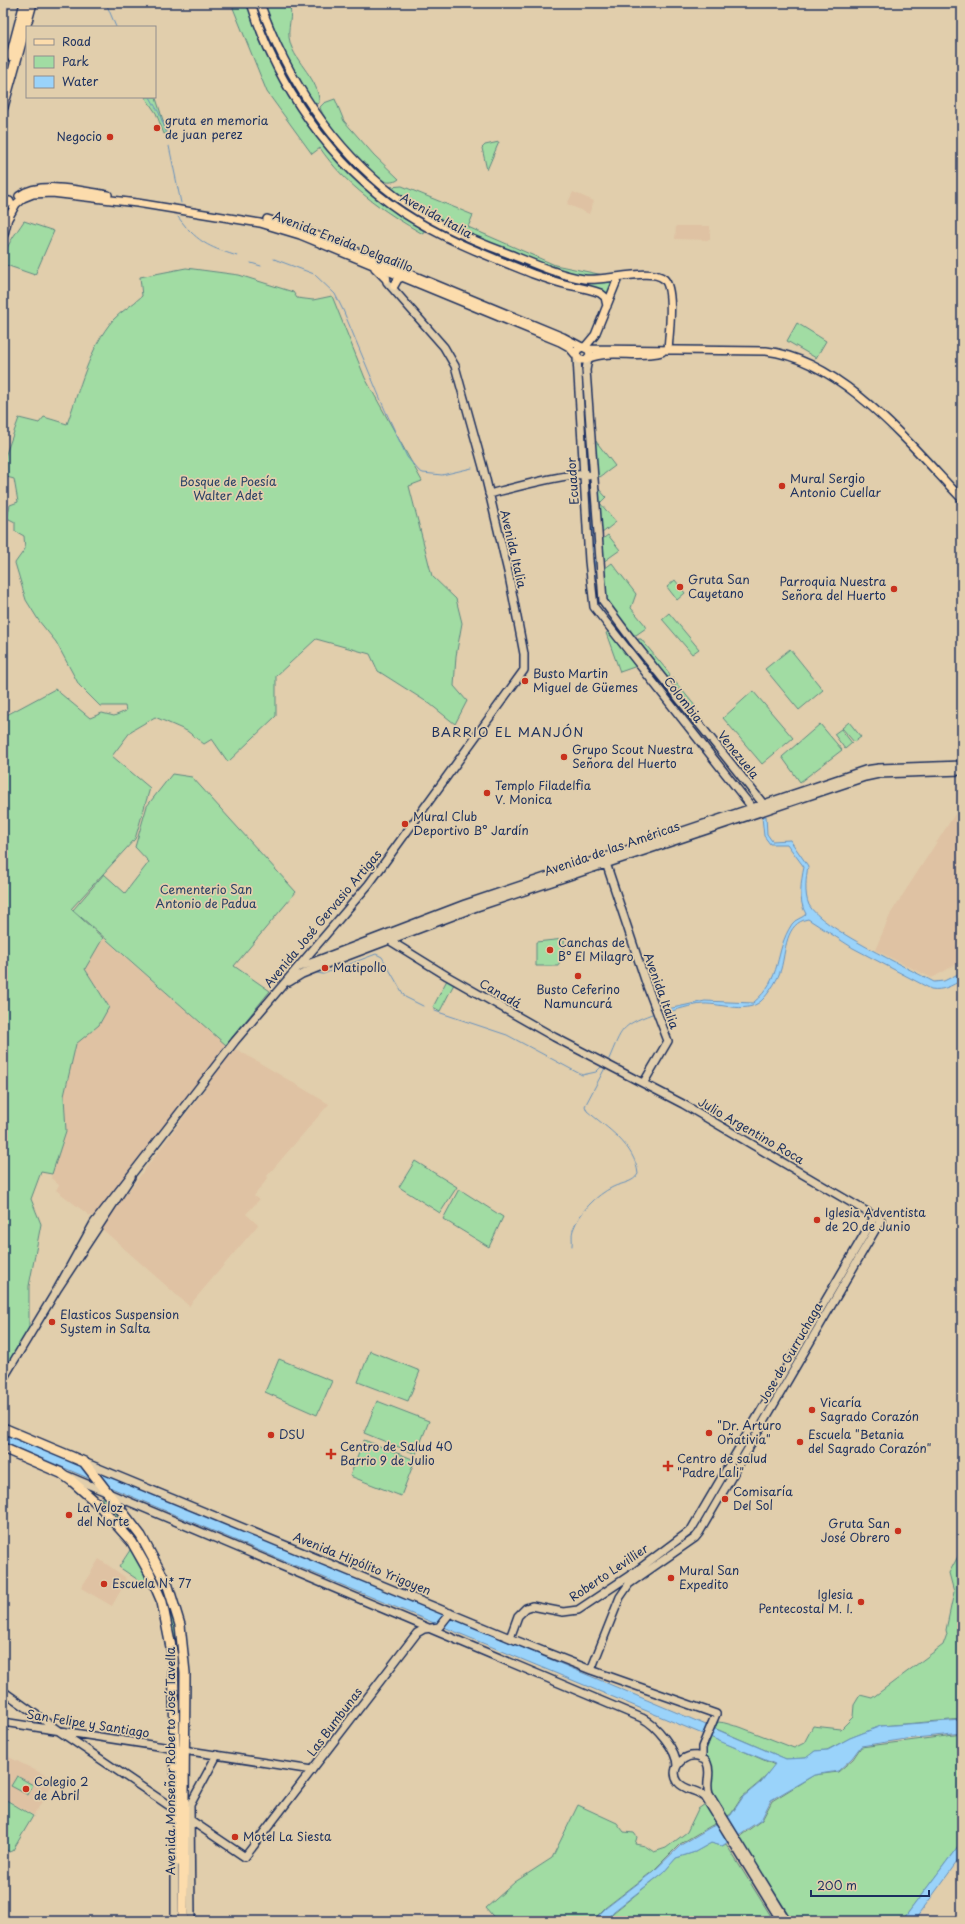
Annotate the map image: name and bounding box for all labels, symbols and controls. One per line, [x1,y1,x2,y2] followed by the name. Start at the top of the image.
[26,26,156,98] legend
[62,32,91,50] text: Road
[62,52,89,70] text: Park
[62,72,99,90] text: Water
[165,111,269,143] place label: gruta en memoria de juan perez
[152,123,162,133] marker: gruta en memoria de juan perez
[57,127,102,145] place label: Negocio
[105,132,115,142] marker: Negocio
[397,188,476,242] street label: Avenida Italia
[271,206,416,276] street label: Avenida Eneida Delgadillo
[561,456,583,505] street label: Ecuador
[790,469,882,501] place label: Mural Sergio Antonio Cuellar
[180,472,277,504] park label: Bosque de Poesía Walter Adet
[777,481,787,491] marker: Mural Sergio Antonio Cuellar
[496,508,532,590] street label: Avenida Italia
[688,570,750,602] place label: Gruta San Cayetano
[780,572,887,604] place label: Parroquia Nuestra Señora del Huerto
[675,582,685,592] marker: Gruta San Cayetano
[889,584,899,594] marker: Parroquia Nuestra Señora del Huerto
[533,664,638,696] place label: Busto Martin Miguel de Güemes
[660,672,708,727] street label: Colombia
[520,676,530,686] marker: Busto Martin Miguel de Güemes
[432,722,584,741] district label: BARRIO EL MANJÓN
[714,726,764,783] street label: Venezuela
[572,740,694,772] place label: Grupo Scout Nuestra Señora del Huerto
[559,752,569,762] marker: Grupo Scout Nuestra Señora del Huerto
[495,776,592,808] place label: Templo Filadelfia V. Monica
[482,788,492,798] marker: Templo Filadelfia V. Monica
[413,807,529,839] place label: Mural Club Deportivo B° Jardín
[542,816,682,880] street label: Avenida de las Américas
[400,819,410,829] marker: Mural Club Deportivo B° Jardín
[259,845,386,991] street label: Avenida José Gervasio Artigas
[156,880,257,912] park label: Cementerio San Antonio de Padua
[558,933,634,965] place label: Canchas de B° El Milagro
[545,945,555,955] marker: Canchas de B° El Milagro
[640,950,684,1032] street label: Avenida Italia
[333,958,387,976] place label: Matipollo
[320,963,330,973] marker: Matipollo
[573,971,583,981] marker: Busto Ceferino Namuncurá
[476,974,525,1013] street label: Canadá
[536,980,620,1012] place label: Busto Ceferino Namuncurá
[695,1092,808,1168] street label: Julio Argentino Roca
[825,1203,926,1235] place label: Iglesia Adventista de 20 de Junio
[812,1215,822,1225] marker: Iglesia Adventista de 20 de Junio
[754,1298,827,1406] street label: Jose de Gurruchaga
[60,1305,180,1337] place label: Elasticos Suspension System in Salta
[47,1317,57,1327] marker: Elasticos Suspension System in Salta
[820,1393,919,1425] place label: Vicaría Sagrado Corazón
[807,1405,817,1415] marker: Vicaría Sagrado Corazón
[717,1416,782,1448] place label: "Dr. Arturo Oñativia"
[279,1425,305,1443] place label: DSU
[808,1425,931,1457] place label: Escuela "Betania del Sagrado Corazón"
[704,1428,714,1438] marker: "Dr. Arturo Oñativia"
[266,1430,276,1440] marker: DSU
[340,1437,453,1469] place label: Centro de Salud 40 Barrio 9 de Julio
[795,1437,805,1447] marker: Escuela "Betania del Sagrado Corazón"
[325,1448,337,1460] marker: Centro de Salud 40 Barrio 9 de Julio
[677,1449,767,1481] place label: Centro de salud "Padre Lali"
[662,1460,674,1472] marker: Centro de salud "Padre Lali"
[733,1482,793,1514] place label: Comisaría Del Sol
[720,1494,730,1504] marker: Comisaría Del Sol
[77,1498,129,1530] place label: La Veloz del Norte
[64,1510,74,1520] marker: La Veloz del Norte
[821,1514,890,1546] place label: Gruta San José Obrero
[893,1526,903,1536] marker: Gruta San José Obrero
[291,1527,434,1599] street label: Avenida Hipólito Yrigoyen
[565,1539,652,1605] street label: Roberto Levillier
[679,1561,739,1593] place label: Mural San Expedito
[666,1573,676,1583] marker: Mural San Expedito
[112,1574,192,1592] place label: Escuela N* 77
[99,1579,109,1589] marker: Escuela N* 77
[758,1585,854,1617] place label: Iglesia Pentecostal M. I.
[856,1597,866,1607] marker: Iglesia Pentecostal M. I.
[161,1646,179,1875] street label: Avenida Monseñor Roberto José Tavella
[302,1683,366,1760] street label: Las Bumbunas
[25,1704,151,1742] street label: San Felipe y Santiago
[34,1772,89,1804] place label: Colegio 2 de Abril
[21,1784,31,1794] marker: Colegio 2 de Abril
[243,1827,332,1845] place label: Motel La Siesta
[230,1832,240,1842] marker: Motel La Siesta
[811,1872,929,1898] scale bar
[817,1876,857,1894] text: 200 m

